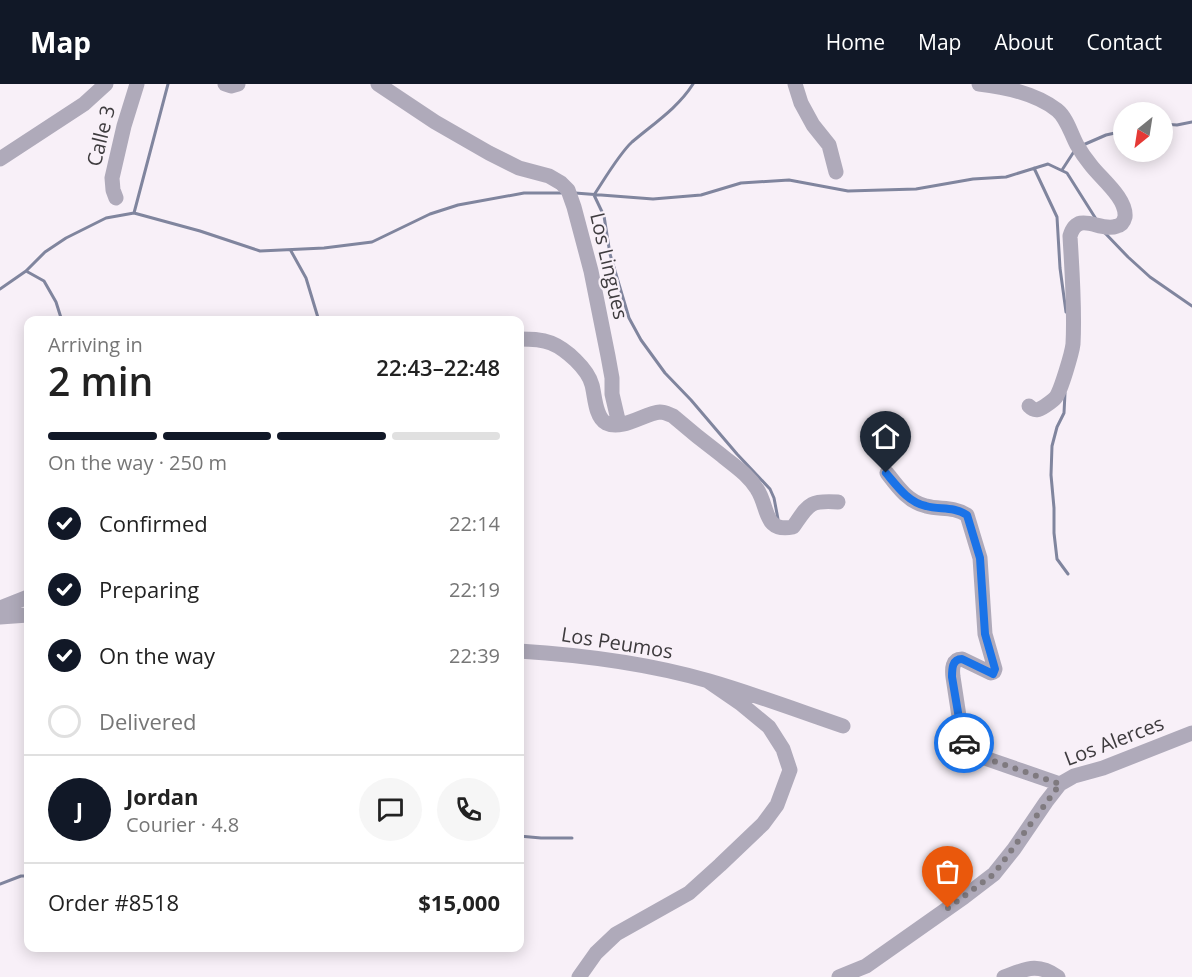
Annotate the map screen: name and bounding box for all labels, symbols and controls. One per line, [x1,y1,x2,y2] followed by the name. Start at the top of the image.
[30,23,91,61] text: Map
[826,28,885,56] text: Home
[918,28,961,56] text: Map
[994,28,1054,56] text: About
[1087,28,1162,56] text: Contact
[1113,102,1173,162] north arrow
[1113,102,1173,162] map controls
[80,103,121,169] street label: Calle 3
[584,210,635,322] street label: Los Lingues
[48,331,143,358] text: Arriving in
[376,352,500,382] text: 22:43–22:48
[48,354,153,407] text: 2 min
[860,411,911,473] pin
[869,420,902,453] icon: home
[48,449,227,476] text: On the way · 250 m
[48,507,81,540] icon: check
[99,508,208,538] text: Confirmed
[449,510,500,537] text: 22:14
[48,573,81,606] icon: check
[99,574,199,604] text: Preparing
[449,576,500,603] text: 22:19
[559,620,675,665] street label: Los Peumos
[48,639,81,672] icon: check
[99,640,215,670] text: On the way
[449,642,500,669] text: 22:39
[99,706,197,736] text: Delivered
[1060,709,1168,772] street label: Los Alerces
[934,713,994,773] courier
[948,727,981,760] icon: car
[359,778,422,841] button: chat
[437,778,500,841] button: phone
[126,781,199,811] text: Jordan
[76,794,83,824] text: J
[126,811,239,838] text: Courier · 4.8
[922,846,973,908] pin
[931,855,964,888] icon: bag
[48,887,179,917] text: Order #8518
[418,887,500,917] text: $15,000

